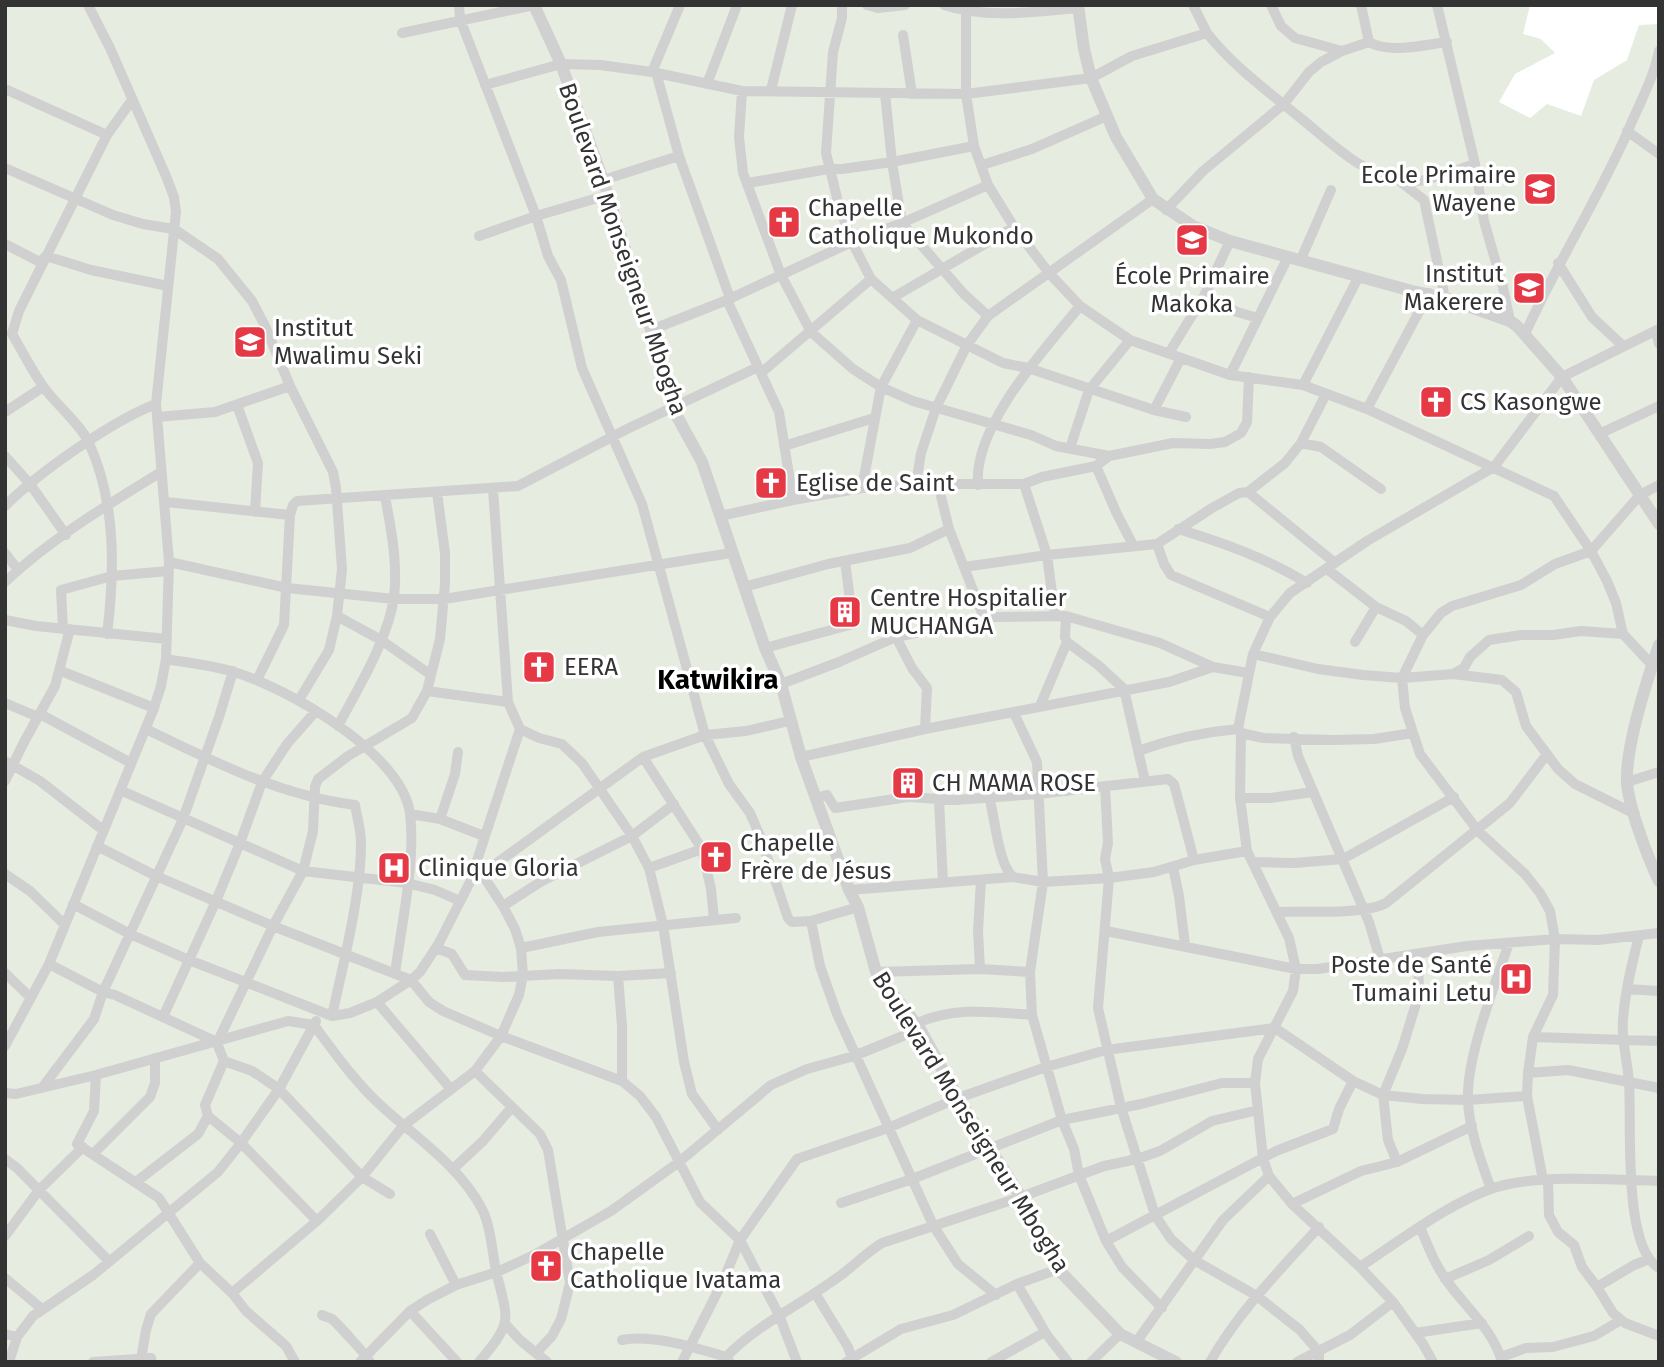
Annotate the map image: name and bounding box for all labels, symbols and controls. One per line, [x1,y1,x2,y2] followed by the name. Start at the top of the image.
[553,79,693,419] street label: Boulevard Monseigneur Mbogha
[1361,161,1516,217] place label: Ecole Primaire Wayene
[1521,170,1559,208] school or university icon: Ecole Primaire Wayene
[808,194,1034,250] place label: Chapelle Catholique Mukondo
[765,203,803,241] church icon: Chapelle Catholique Mukondo
[1173,221,1211,259] school or university icon: École Primaire Makoka
[1404,260,1504,316] place label: Institut Makerere
[1114,261,1270,318] place label: École Primaire Makoka
[1510,269,1548,307] school or university icon: Institut Makerere
[274,314,422,370] place label: Institut Mwalimu Seki
[231,323,269,361] school or university icon: Institut Mwalimu Seki
[1417,383,1455,421] church icon: CS Kasongwe
[1460,388,1601,416] place label: CS Kasongwe
[752,464,790,502] church icon: Eglise de Saint
[796,469,955,497] place label: Eglise de Saint
[870,584,1068,640] place label: Centre Hospitalier MUCHANGA
[826,593,864,631] building icon: Centre Hospitalier MUCHANGA
[520,648,558,686] church icon: EERA
[564,653,618,681] place label: EERA
[657,663,779,696] district label: Katwikira
[889,764,927,802] building icon: CH MAMA ROSE
[932,769,1096,797] place label: CH MAMA ROSE
[740,829,891,885] place label: Chapelle Frère de Jésus
[697,838,735,876] church icon: Chapelle Frère de Jésus
[375,849,413,887] hospital icon: Clinique Gloria
[418,854,579,882] place label: Clinique Gloria
[1330,951,1492,1007] place label: Poste de Santé Tumaini Letu
[1497,960,1535,998] hospital icon: Poste de Santé Tumaini Letu
[866,966,1076,1278] street label: Boulevard Monseigneur Mbogha
[570,1238,781,1294] place label: Chapelle Catholique Ivatama
[527,1247,565,1285] church icon: Chapelle Catholique Ivatama

